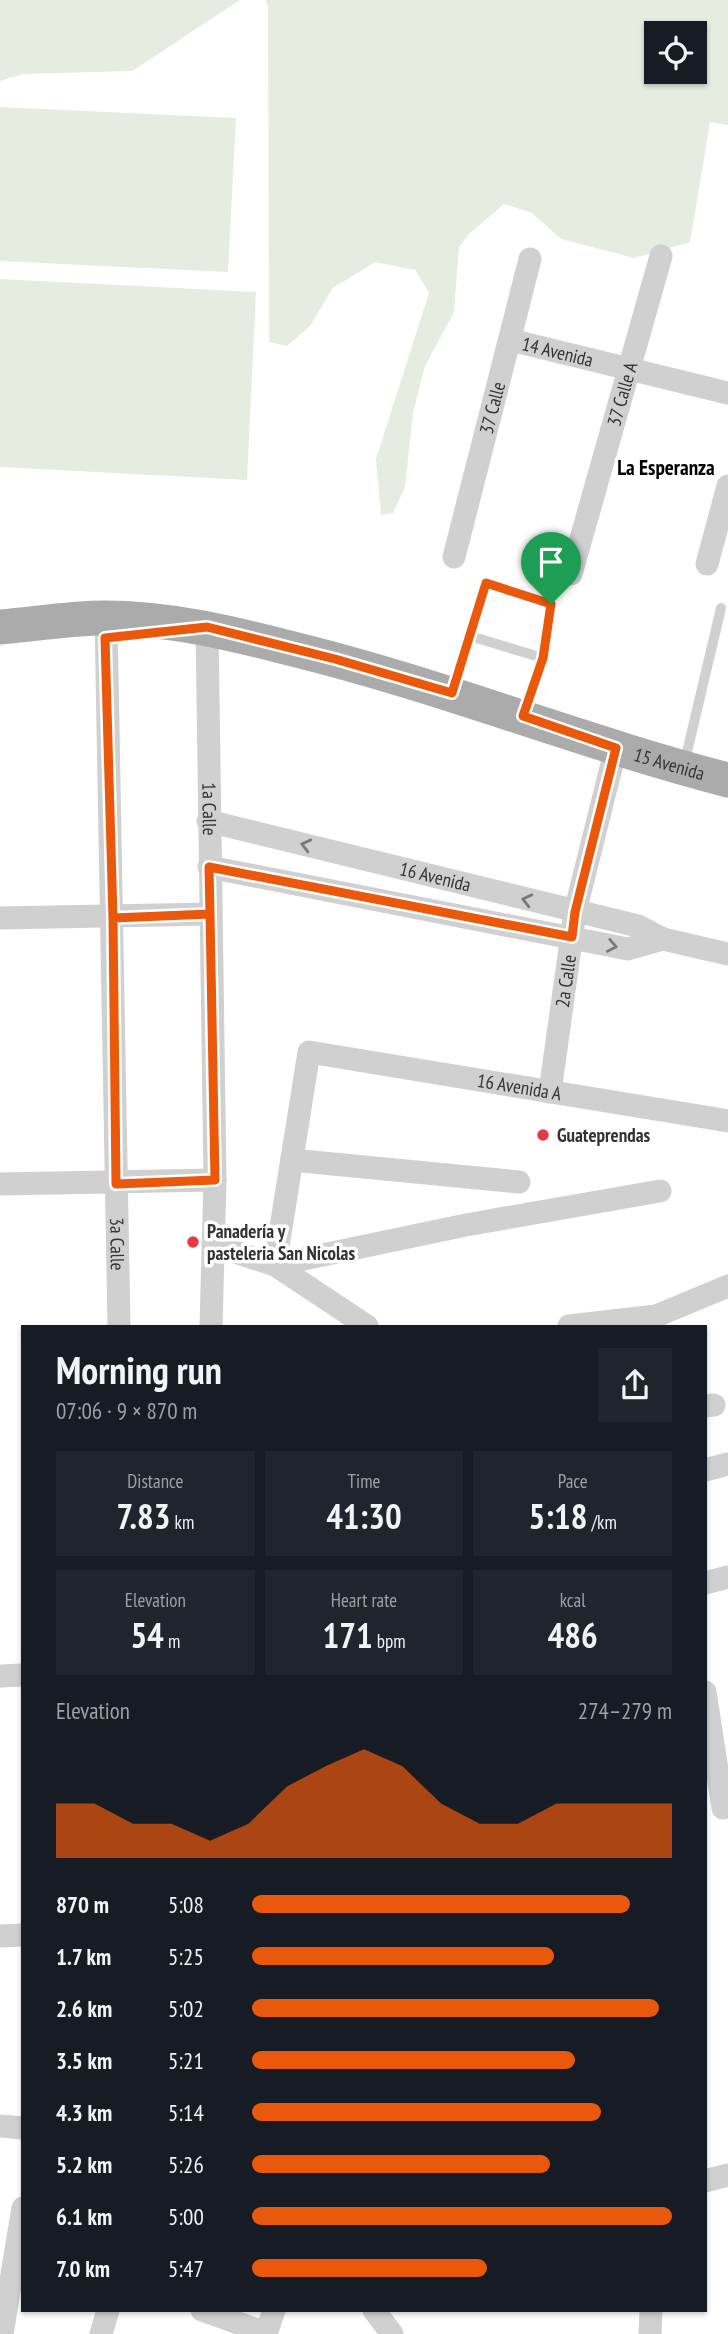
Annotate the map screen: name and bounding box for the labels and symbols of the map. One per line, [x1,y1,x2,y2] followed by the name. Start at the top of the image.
[520,331,596,372] street label: 14 Avenida
[601,359,642,429] street label: 37 Calle A
[474,379,510,436] street label: 37 Calle
[617,454,715,481] district label: La Esperanza
[521,532,581,604] pin
[631,742,707,785] street label: 15 Avenida
[197,782,222,836] street label: 1a Calle
[300,839,312,853] one-way arrow
[397,856,473,897] street label: 16 Avenida
[521,894,533,908] one-way arrow
[606,937,618,952] one-way arrow
[550,953,581,1009] street label: 2a Calle
[475,1068,563,1105] street label: 16 Avenida A
[557,1123,651,1147] place label: Guateprendas
[535,1127,551,1143] marker: Guateprendas
[105,1217,130,1271] street label: 3a Calle
[207,1219,355,1265] place label: Panadería y pasteleria San Nicolas
[185,1234,201,1250] marker: Panadería y pasteleria San Nicolas

